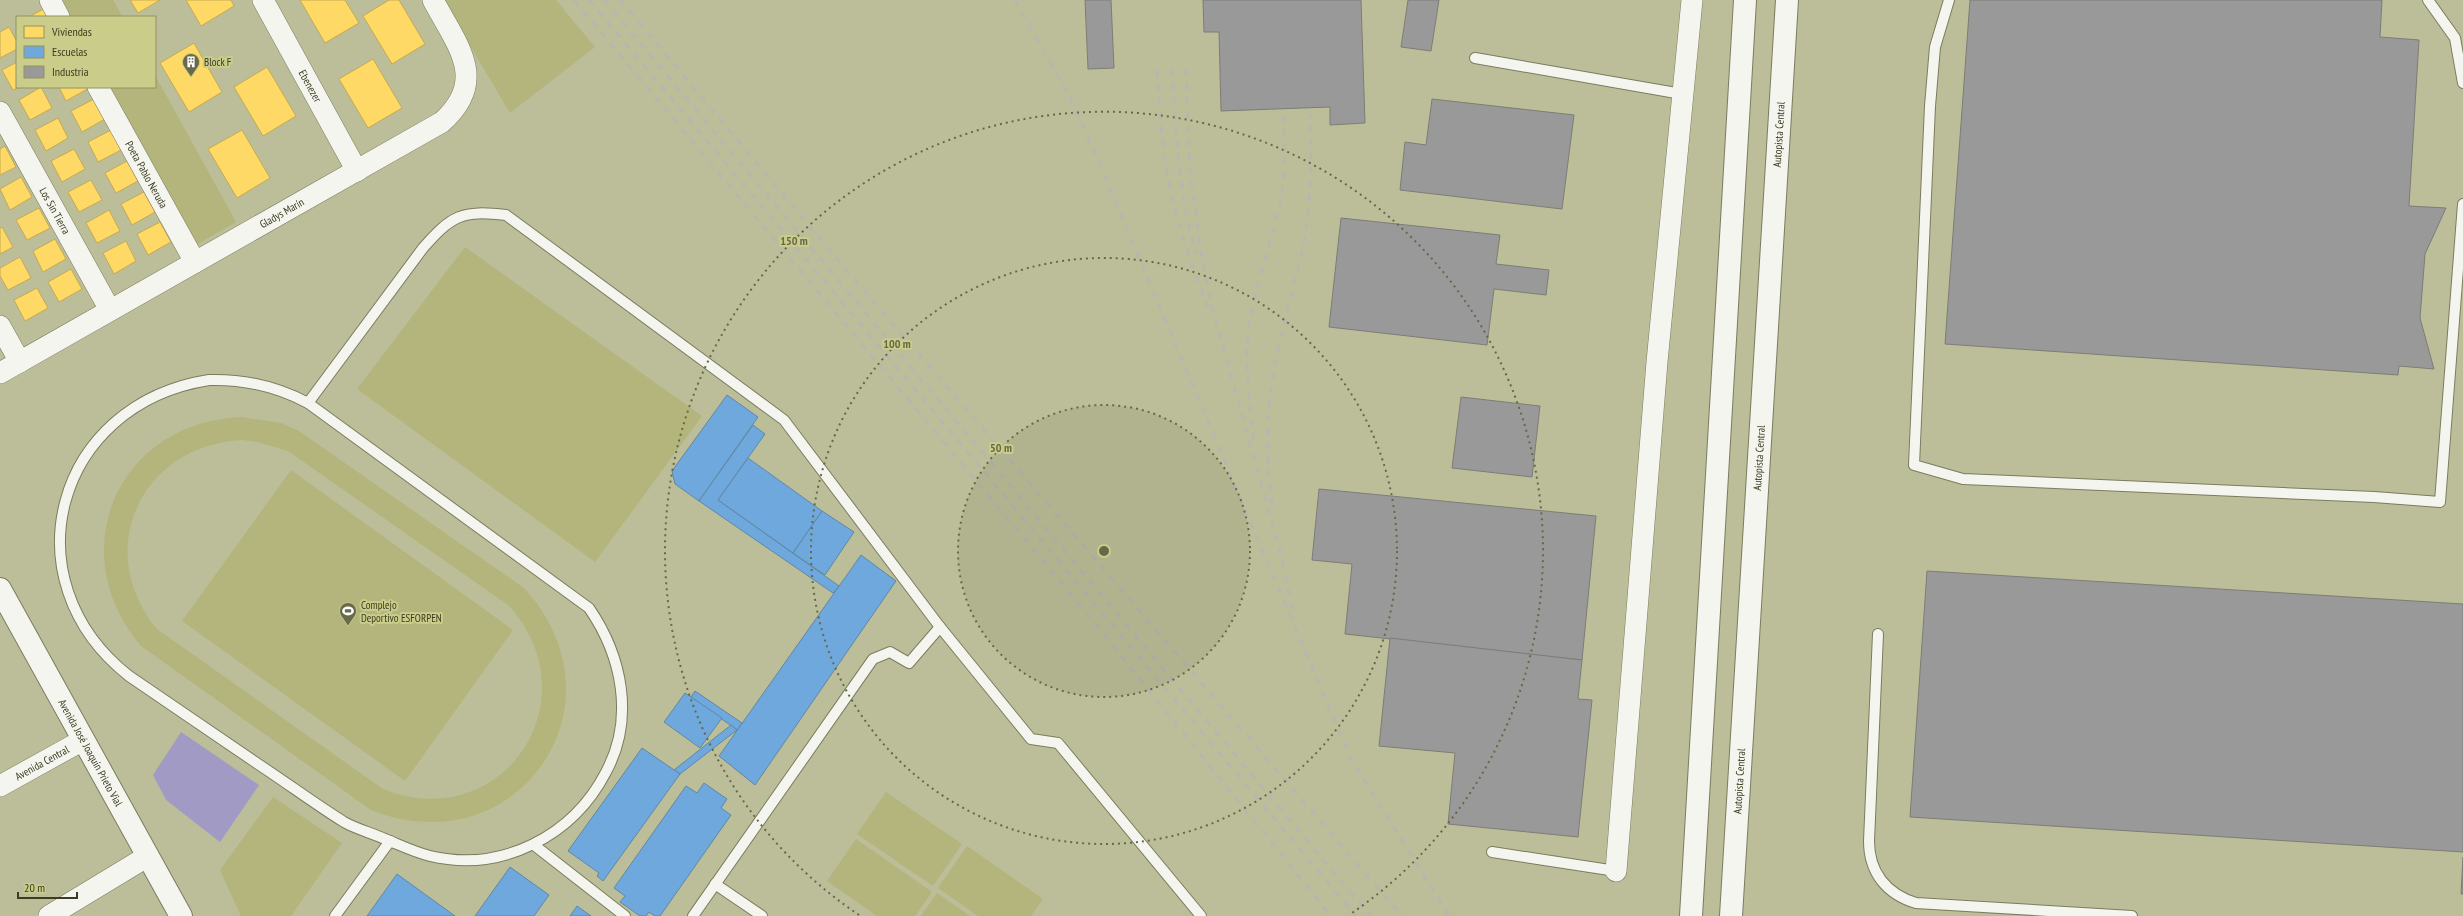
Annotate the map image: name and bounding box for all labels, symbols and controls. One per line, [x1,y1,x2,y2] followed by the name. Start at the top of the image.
[16,16,156,88] legend
[51,24,92,39] text: Viviendas
[52,44,87,59] text: Escuelas
[181,52,201,77] building icon: Block F
[204,55,232,69] place label: Block F
[52,64,89,79] text: Industria
[296,67,325,104] street label: Ebenezer
[1770,101,1788,168] street label: Autopista Central
[122,138,171,211] street label: Poeta Pablo Neruda
[36,185,73,237] street label: Los Sin Tierra
[257,195,307,231] street label: Gladys Marín
[780,233,808,248] text: 150 m
[883,336,911,351] text: 100 m
[1750,424,1768,491] street label: Autopista Central
[990,440,1012,455] text: 50 m
[1097,544,1111,558] centre of rings
[361,598,442,625] place label: Complejo Deportivo ESFORPEN
[338,601,358,626] sports icon: Complejo Deportivo ESFORPEN
[55,697,126,809] street label: Avenida José Joaquín Prieto Vial
[13,742,72,783] street label: Avenida Central
[1730,748,1748,814] street label: Autopista Central
[18,874,77,900] scale bar
[24,880,45,895] text: 20 m

